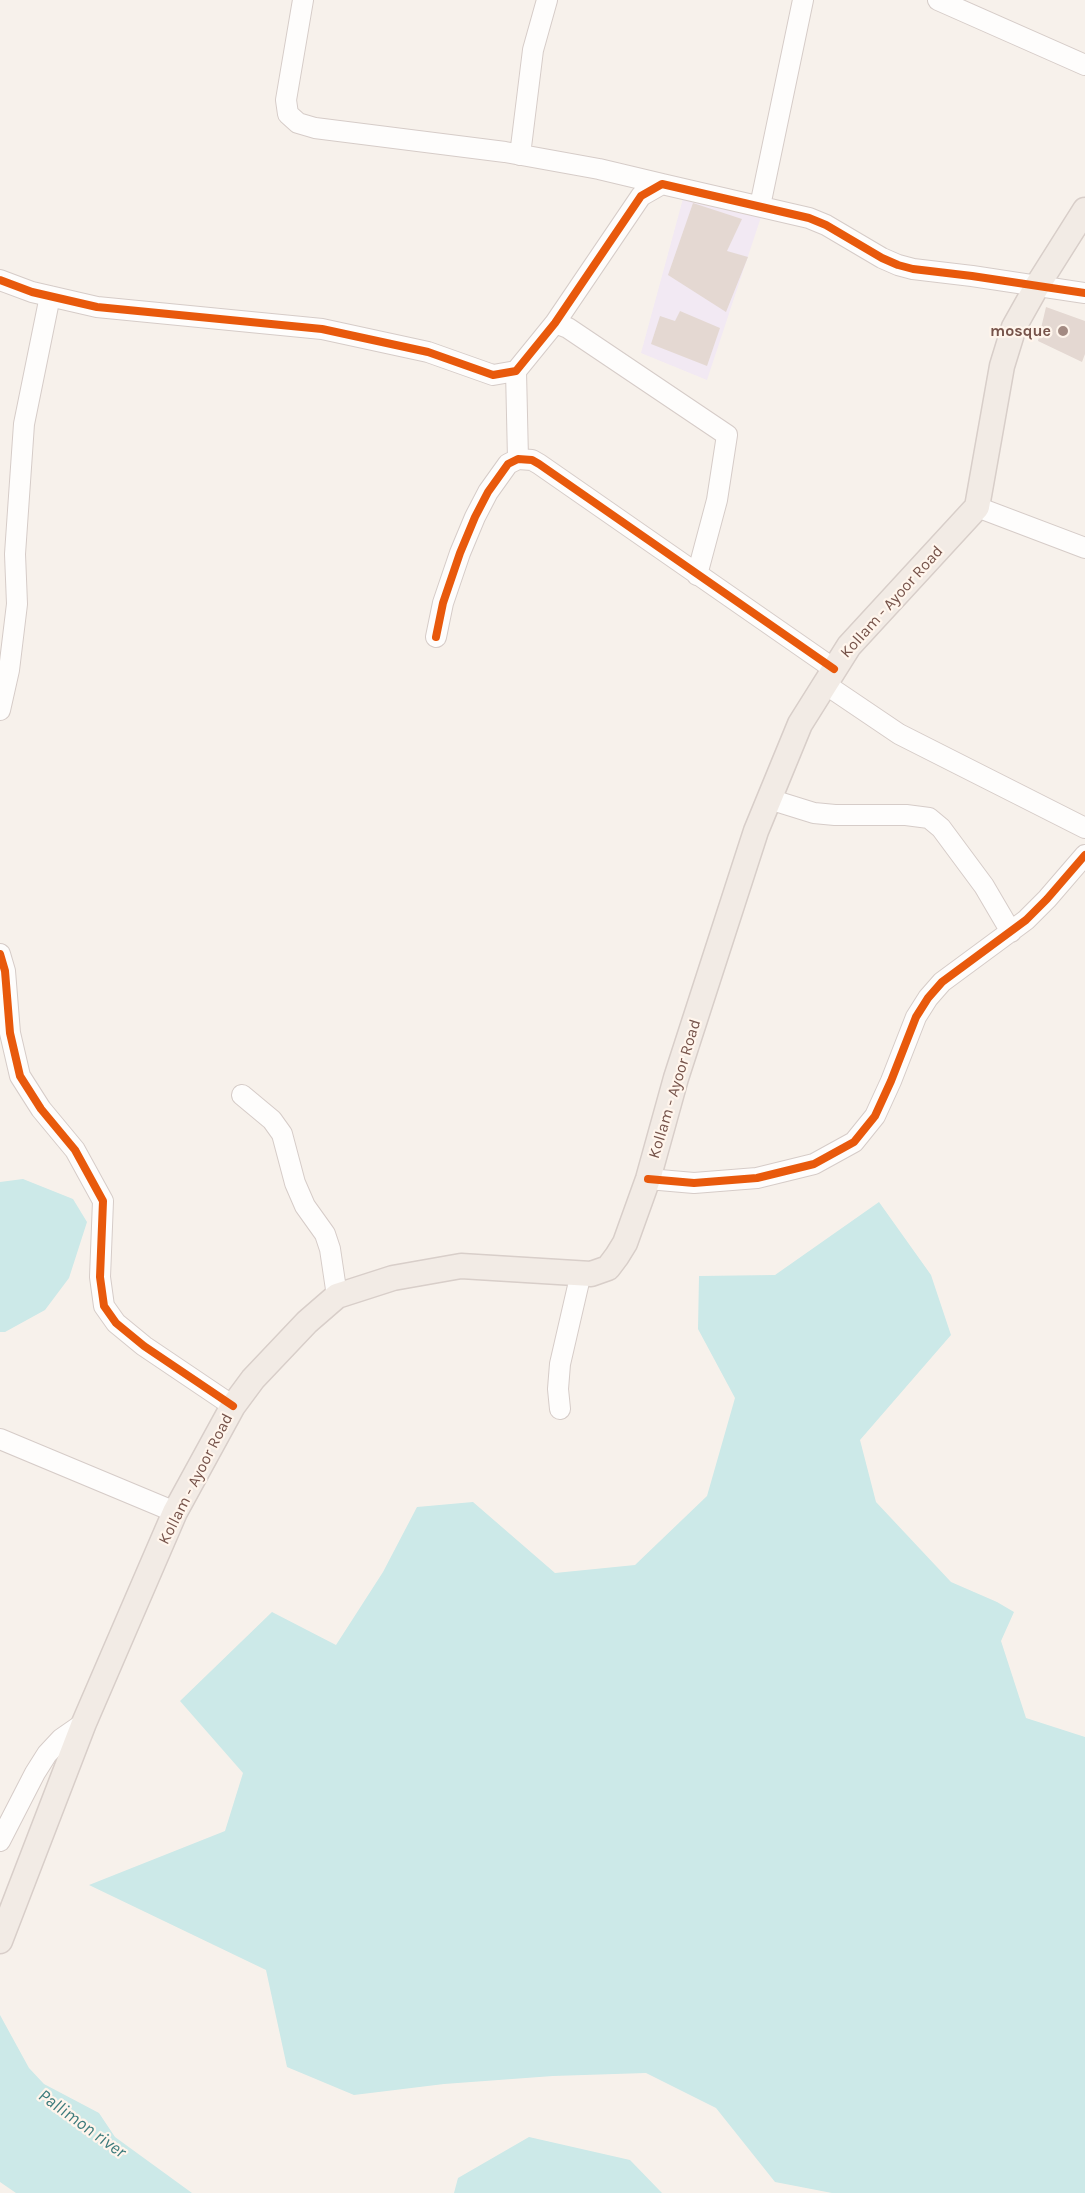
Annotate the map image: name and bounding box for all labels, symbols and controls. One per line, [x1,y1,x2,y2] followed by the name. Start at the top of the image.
[990,321,1051,341] place label: mosque
[1056,324,1070,338] marker: mosque
[837,542,947,662] street label: Kollam - Ayoor Road
[645,1017,705,1161] street label: Kollam - Ayoor Road
[155,1410,237,1548] street label: Kollam - Ayoor Road
[34,2085,130,2163] water label: Pallimon river

